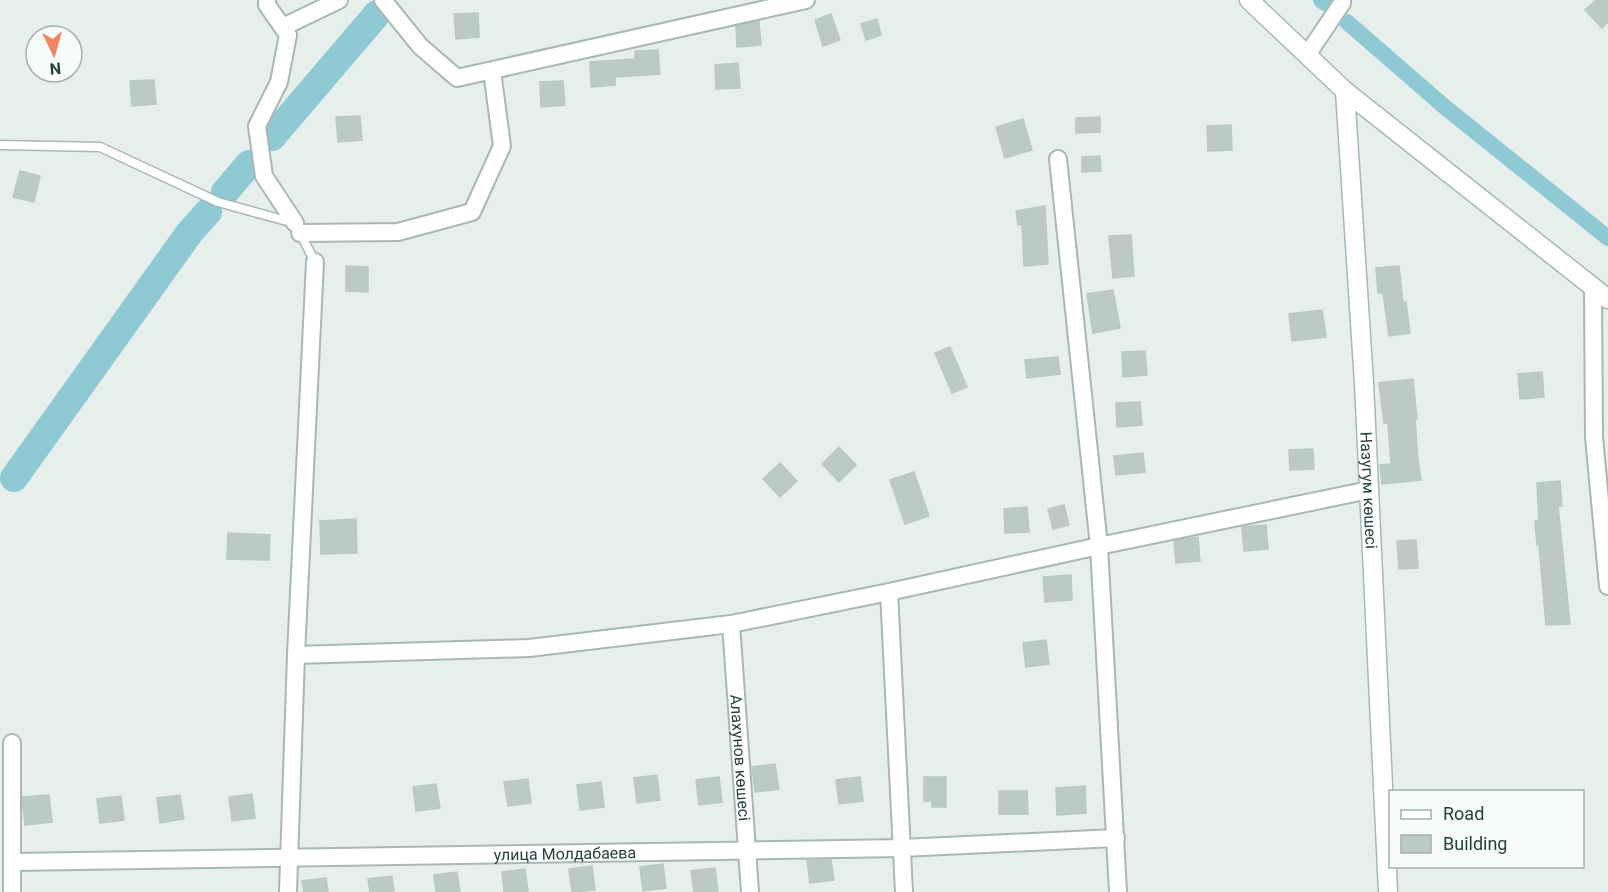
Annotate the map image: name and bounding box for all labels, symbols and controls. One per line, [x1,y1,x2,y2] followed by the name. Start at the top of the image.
[24,24,84,84] north arrow
[49,58,62,78] text: N
[1357,431,1381,549] street label: Назугум көшесі
[727,694,754,822] street label: Алахунов көшесі
[1389,790,1584,868] legend
[1443,803,1484,824] text: Road
[1443,833,1507,854] text: Building
[494,843,636,864] street label: улица Молдабаева

